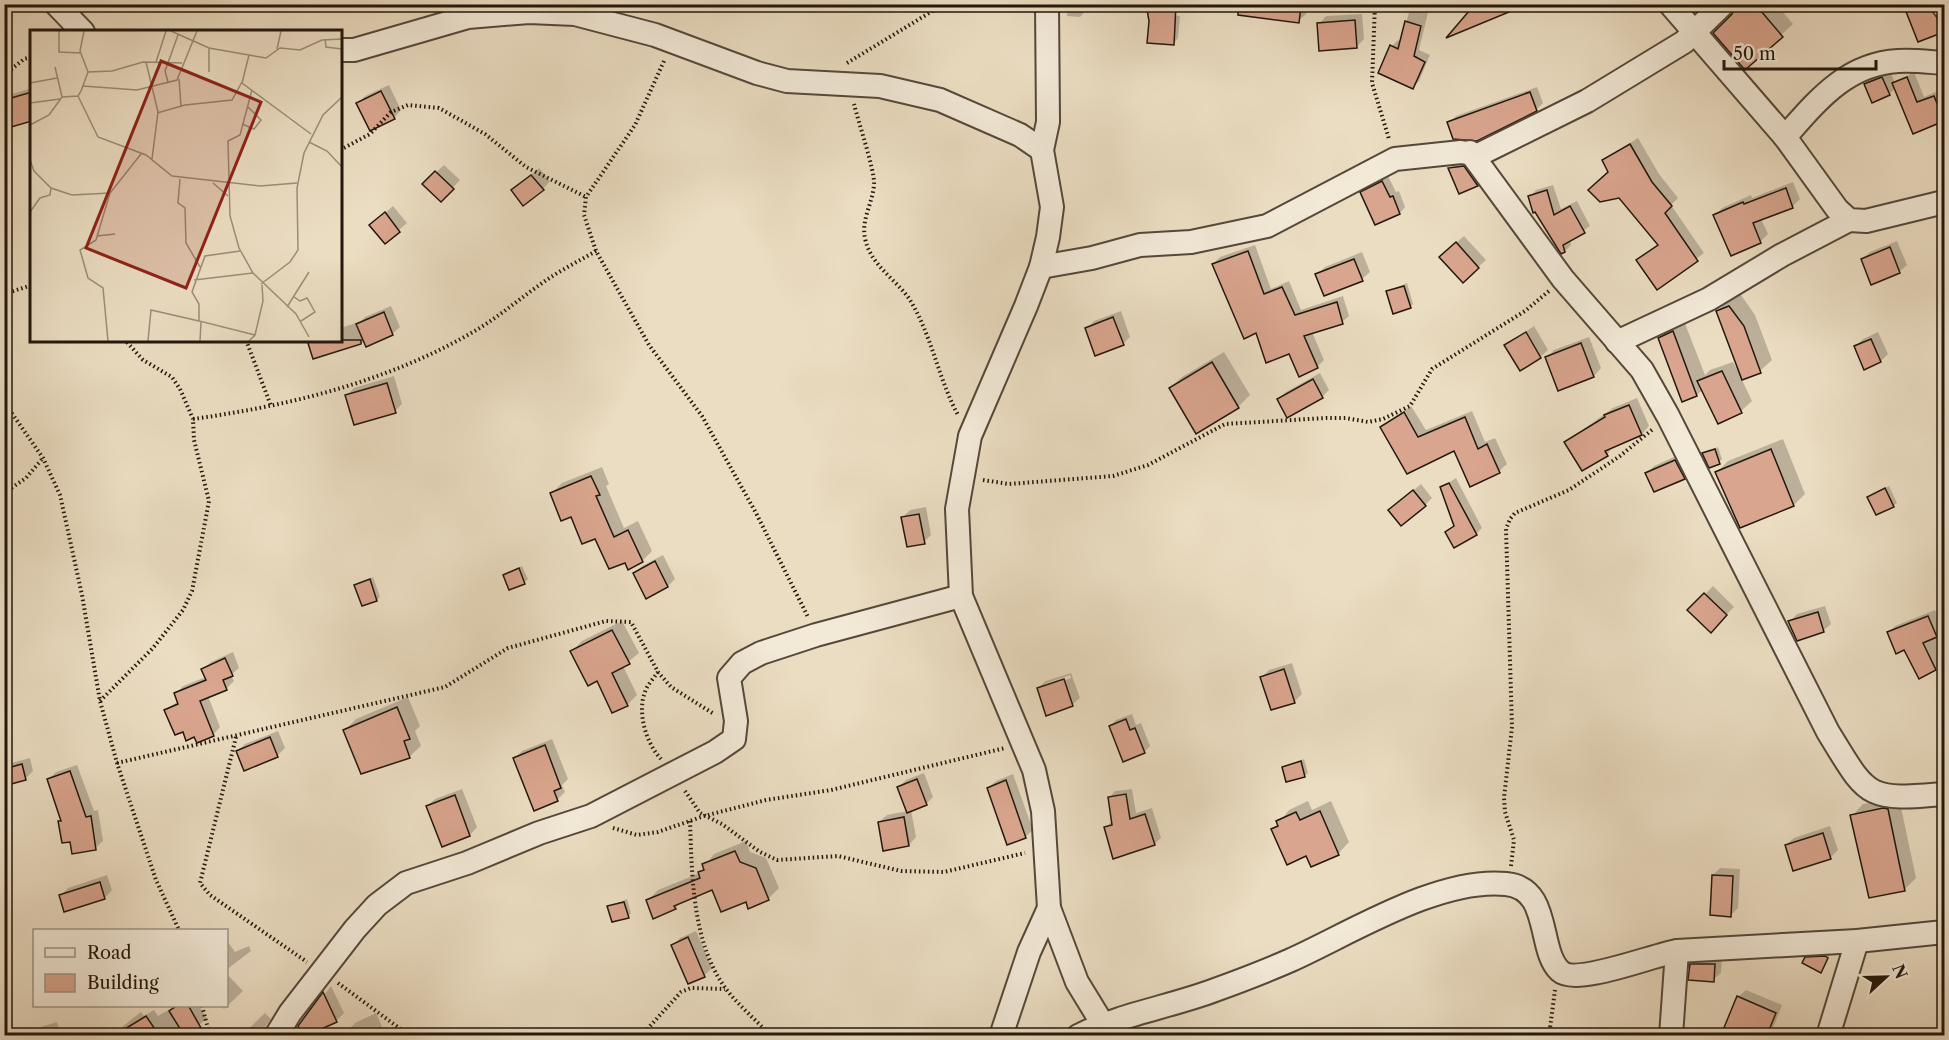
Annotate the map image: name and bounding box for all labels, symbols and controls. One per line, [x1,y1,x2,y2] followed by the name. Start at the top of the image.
[30,30,342,342] inset map
[1724,33,1876,71] scale bar
[1733,43,1776,65] text: 50 m
[33,929,228,1007] legend
[87,942,132,964] text: Road
[1856,947,1916,1007] north arrow
[1888,961,1912,982] text: N
[87,972,159,994] text: Building

